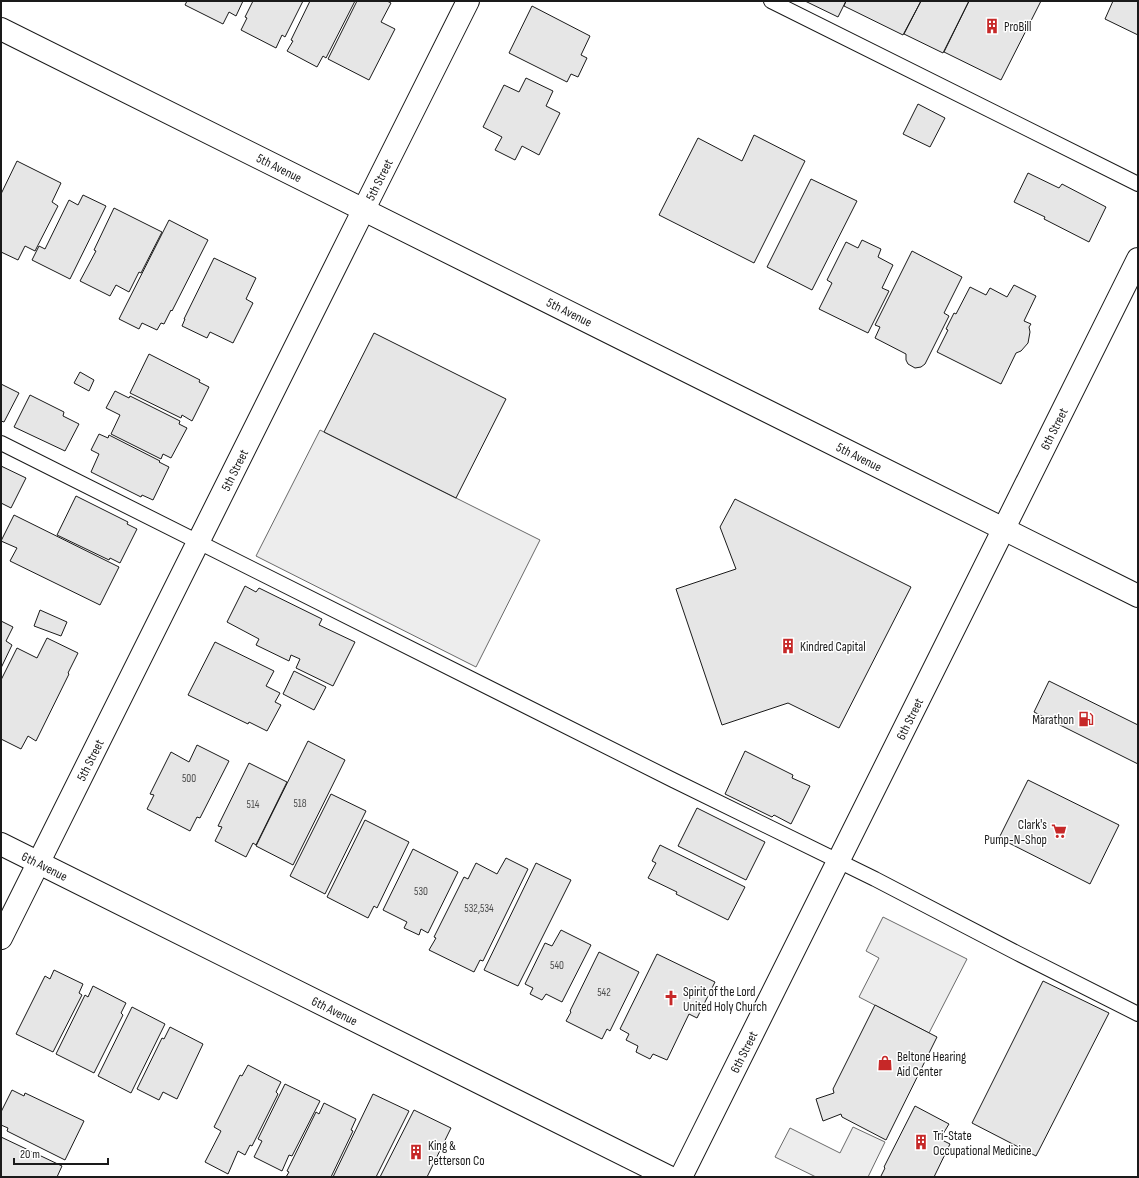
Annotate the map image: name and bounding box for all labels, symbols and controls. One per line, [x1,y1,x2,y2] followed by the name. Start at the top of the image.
[983,17,1001,35] building icon: ProBill
[1004,19,1031,35] place label: ProBill
[254,150,304,186] street label: 5th Avenue
[363,157,397,203] street label: 5th Street
[544,295,594,331] street label: 5th Avenue
[1037,405,1072,453] street label: 6th Street
[834,439,884,475] street label: 5th Avenue
[218,447,252,494] street label: 5th Street
[779,637,797,655] building icon: Kindred Capital
[800,639,866,655] place label: Kindred Capital
[893,695,927,743] street label: 6th Street
[1077,710,1095,728] fuel station icon: Marathon
[1032,712,1074,728] place label: Marathon
[74,737,108,784] street label: 5th Street
[182,772,196,785] house number: 500
[293,797,307,810] house number: 518
[247,798,260,811] house number: 514
[984,817,1047,848] place label: Clark's Pump-N-Shop
[1050,822,1068,840] supermarket icon: Clark's Pump-N-Shop
[19,849,70,885] street label: 6th Avenue
[414,885,428,898] house number: 530
[464,902,494,915] house number: 532,534
[550,959,564,972] house number: 540
[683,984,767,1015] place label: Spirit of the Lord United Holy Church
[597,986,611,999] house number: 542
[662,989,680,1007] church icon: Spirit of the Lord United Holy Church
[309,993,360,1029] street label: 6th Avenue
[727,1028,761,1076] street label: 6th Street
[896,1049,966,1080] place label: Beltone Hearing Aid Center
[876,1054,894,1072] shop icon: Beltone Hearing Aid Center
[933,1128,1032,1159] place label: Tri-State Occupational Medicine
[912,1133,930,1151] building icon: Tri-State Occupational Medicine
[428,1138,485,1169] place label: King & Petterson Co
[14,1140,108,1166] scale bar
[407,1143,425,1161] building icon: King & Petterson Co
[20,1147,40,1162] text: 20 m

